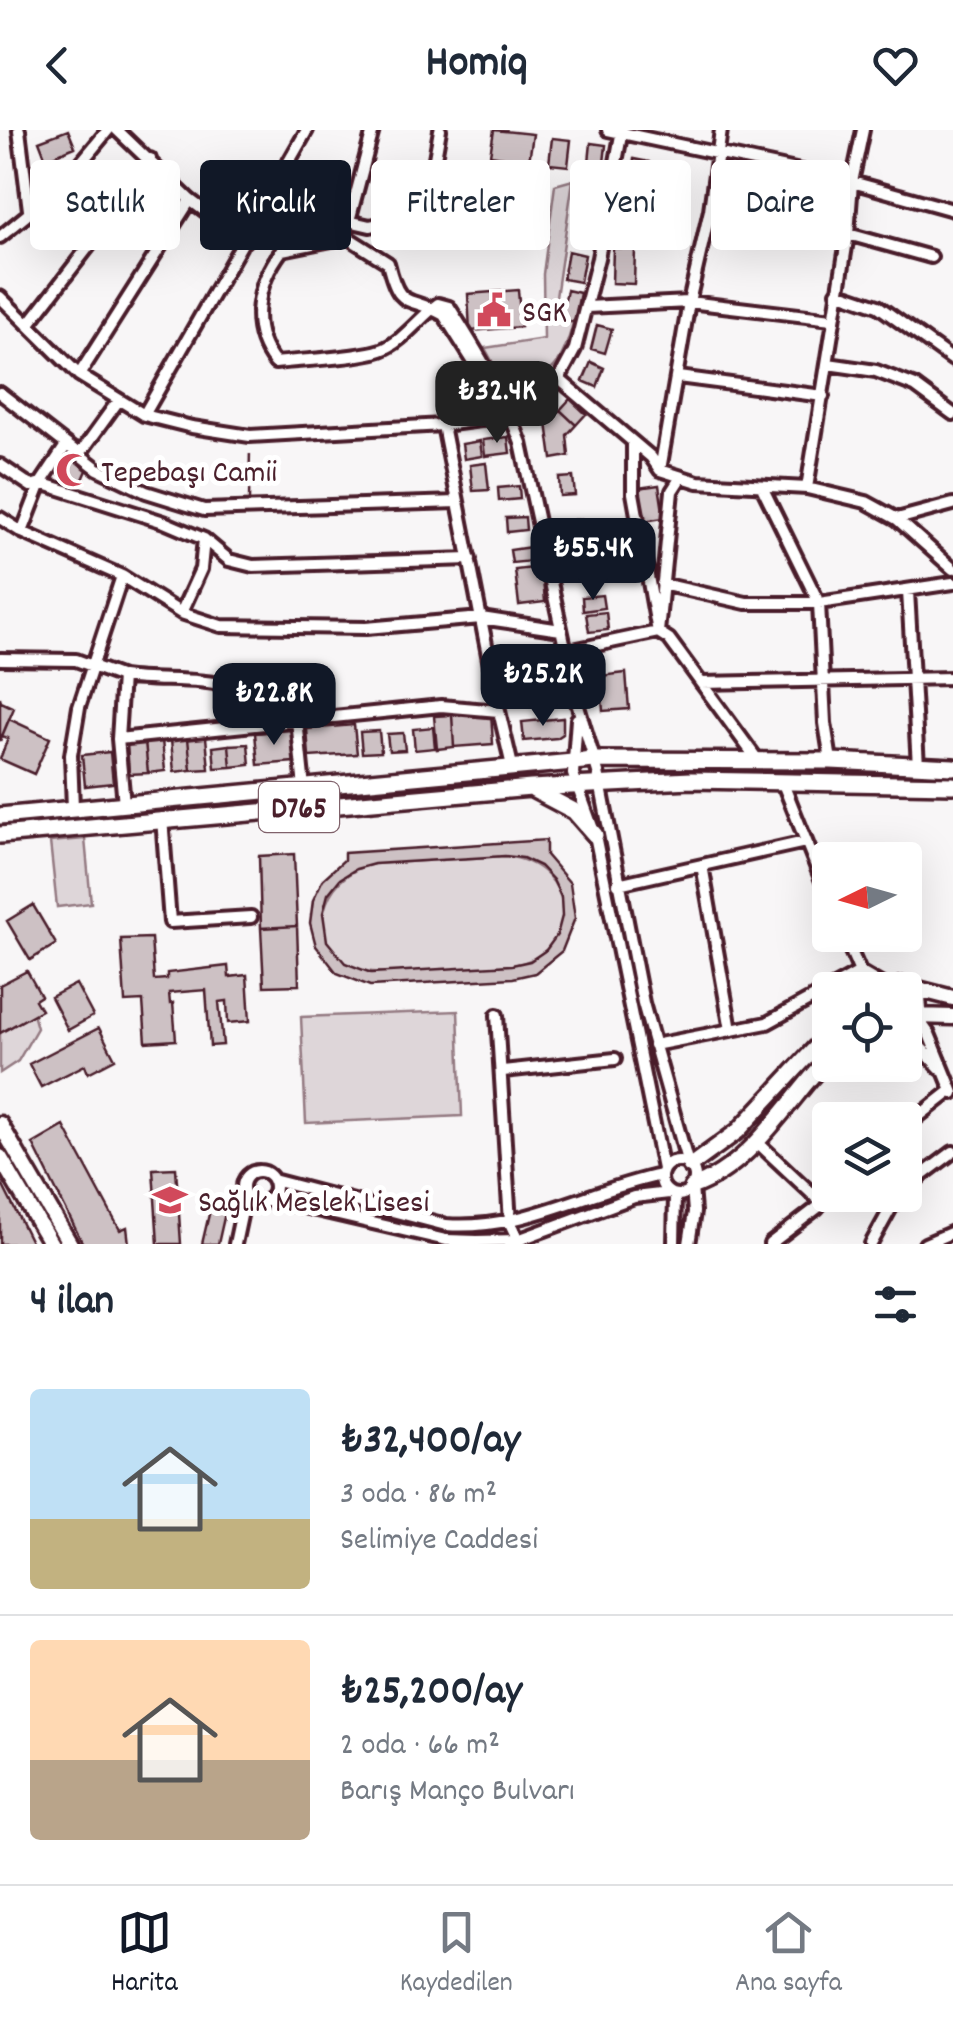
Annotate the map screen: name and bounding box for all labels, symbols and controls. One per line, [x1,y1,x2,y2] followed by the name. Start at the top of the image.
[425,33,528,97] text: Homiq
[30,38,85,93] icon: back
[868,38,923,93] icon: heart
[30,160,180,250] chip: Satılık
[200,160,351,250] chip: Kiralık
[371,160,550,250] chip: Filtreler
[570,160,691,250] chip: Yeni
[711,160,850,250] chip: Daire
[475,291,513,329] public building icon: SGK
[522,292,567,338] place label: SGK
[416,361,578,446] pin: ₺32.4K
[457,370,537,416] text: ₺32.4K
[54,451,92,489] mosque icon: Tepebaşı Camii
[101,452,277,498] place label: Tepebaşı Camii
[512,518,674,603] pin: ₺55.4K
[553,527,633,573] text: ₺55.4K
[462,644,624,729] pin: ₺25.2K
[503,653,583,699] text: ₺25.2K
[193,663,355,748] pin: ₺22.8K
[235,672,313,718] text: ₺22.8K
[259,782,339,832] road number: D765
[812,842,922,952] north arrow
[812,842,922,1212] map controls
[812,972,922,1082] button: locate
[812,1102,922,1212] button: layers
[151,1181,189,1219] school or university icon: Sağlık Meslek Lisesi
[198,1182,430,1228] place label: Sağlık Meslek Lisesi
[30,1274,114,1334] text: 4 ilan
[868,1277,923,1332] icon: filters
[340,1413,520,1473] text: ₺32,400/ay
[110,1429,230,1549] icon: home
[340,1473,497,1519] text: 3 oda · 86 m²
[340,1519,538,1565] text: Selimiye Caddesi
[340,1664,522,1724] text: ₺25,200/ay
[110,1680,230,1800] icon: home
[340,1724,500,1770] text: 2 oda · 66 m²
[340,1770,575,1816] text: Barış Manço Bulvarı
[111,1905,178,2005] tab: Harita
[400,1905,513,2005] tab: Kaydedilen
[735,1905,842,2005] tab: Ana sayfa

